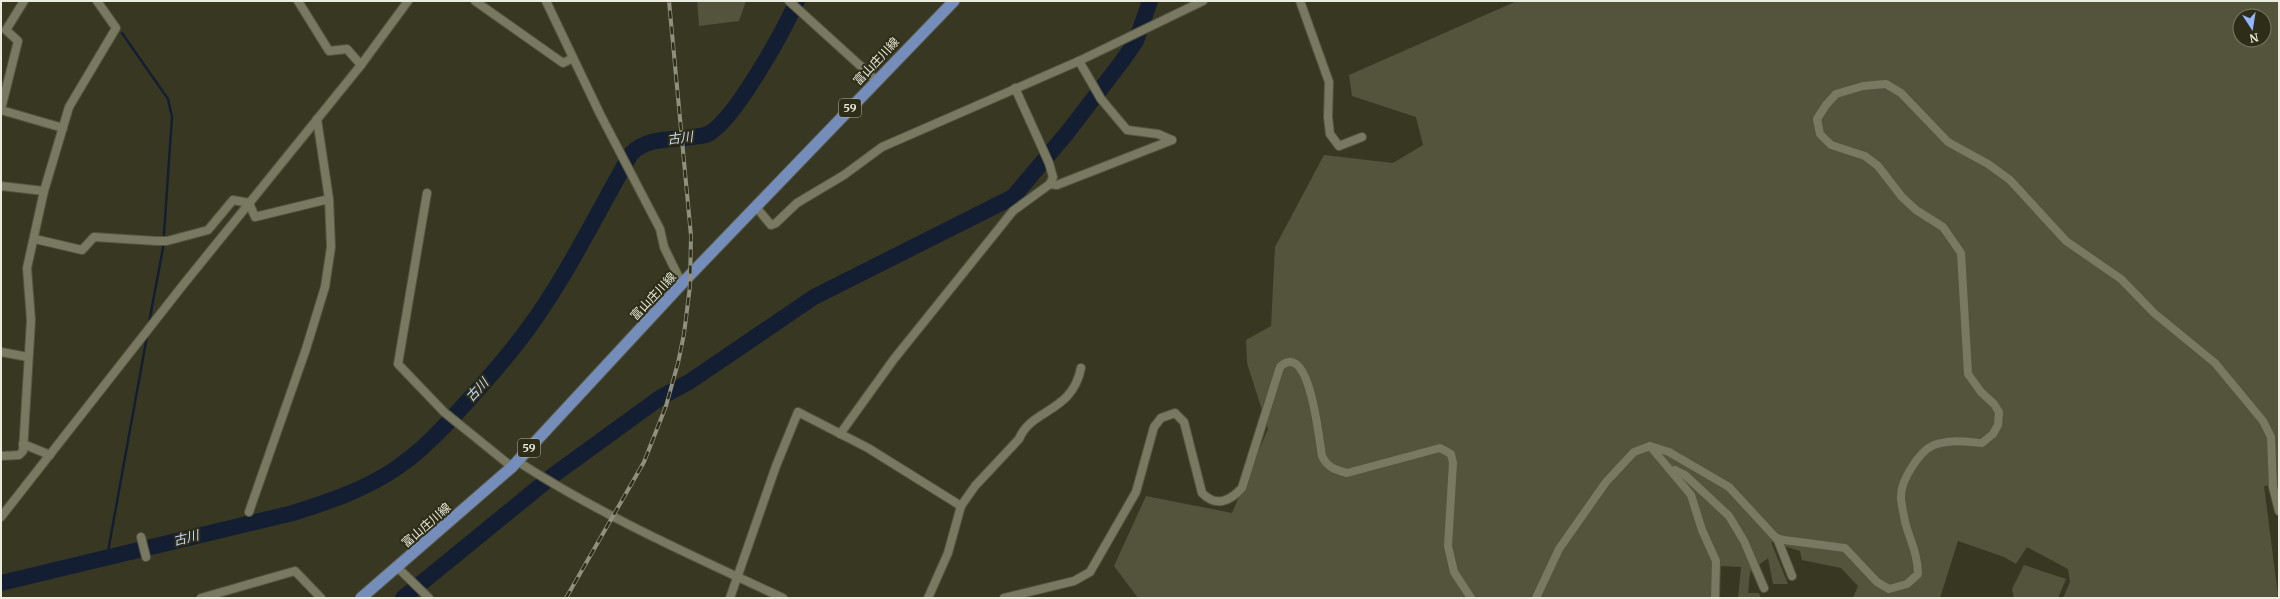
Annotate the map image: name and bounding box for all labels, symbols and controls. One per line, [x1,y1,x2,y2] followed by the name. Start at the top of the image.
[2232,8,2272,48] north arrow
[2248,30,2260,46] text: N
[850,34,902,88] street label: 富山庄川線
[839,99,861,117] road number: 59
[666,128,696,148] water label: 古川
[627,269,679,323] street label: 富山庄川線
[462,373,493,405] water label: 古川
[518,439,540,457] road number: 59
[398,500,454,550] street label: 富山庄川線
[171,526,203,549] water label: 古川

